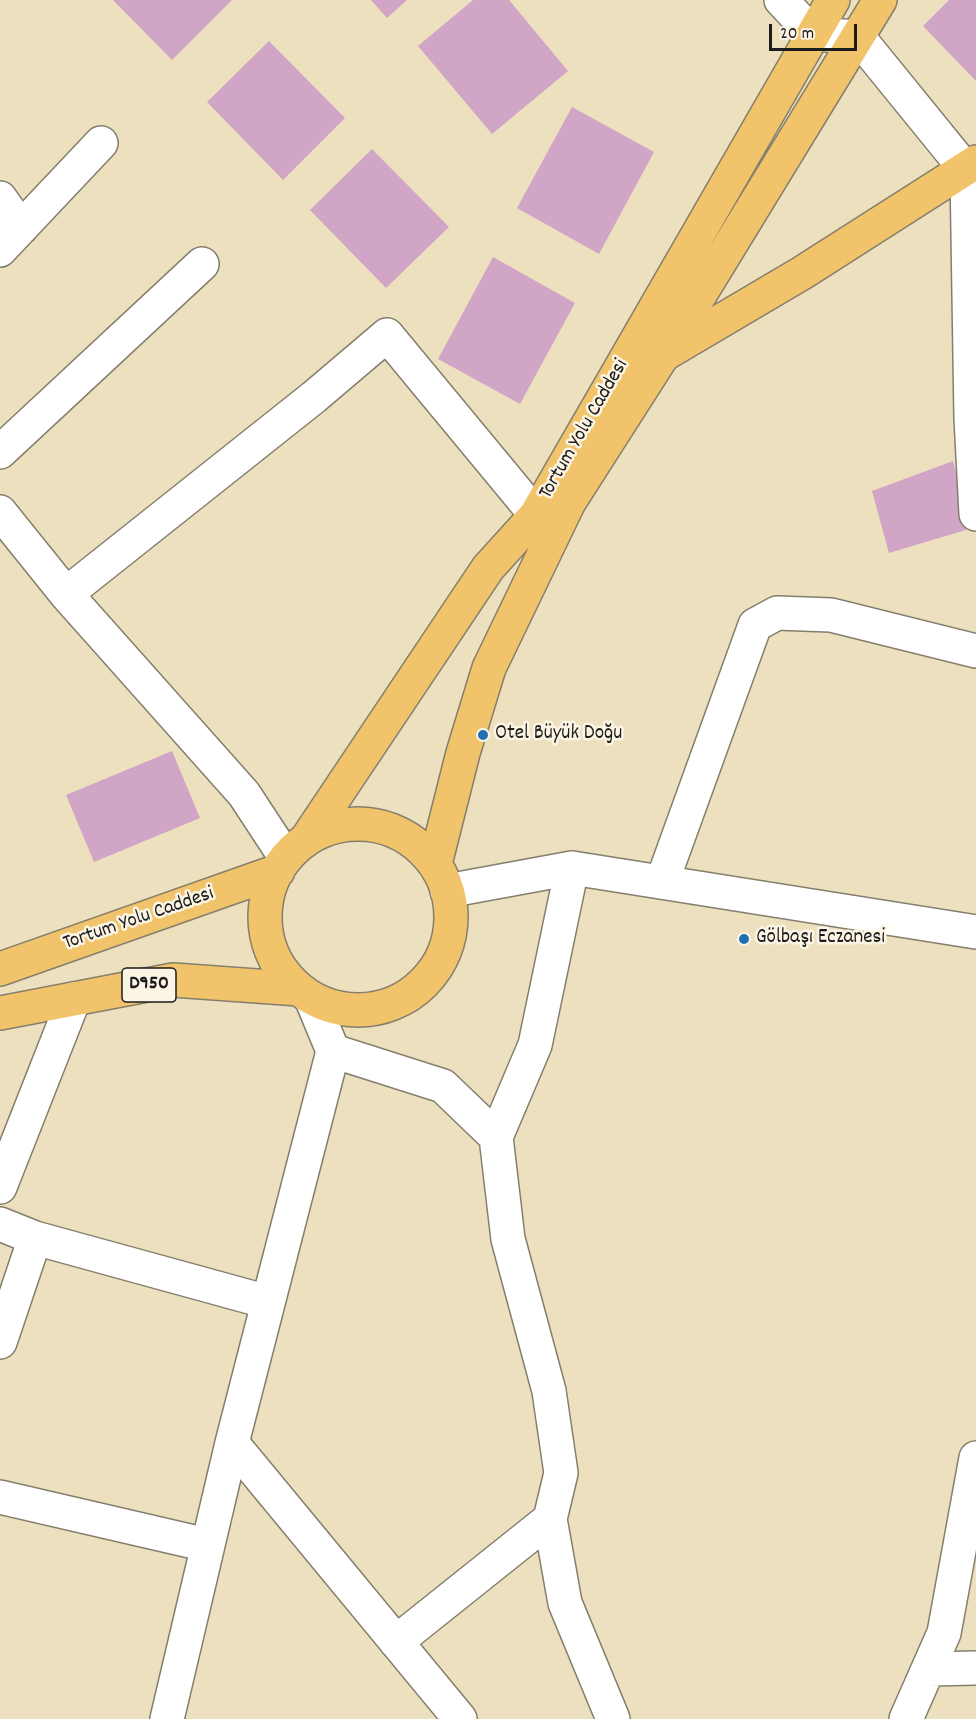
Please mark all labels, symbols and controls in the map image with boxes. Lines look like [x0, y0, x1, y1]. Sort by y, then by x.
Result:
scale bar [772, 12, 860, 50]
text: 20 m [780, 22, 814, 47]
street label: Tortum Yolu Caddesi [535, 356, 635, 504]
place label: Otel Büyük Doğu [495, 722, 622, 748]
marker: Otel Büyük Doğu [476, 728, 490, 742]
street label: Tortum Yolu Caddesi [60, 882, 218, 958]
place label: Gölbaşı Eczanesi [756, 926, 885, 952]
marker: Gölbaşı Eczanesi [737, 932, 751, 946]
road number: D950 [122, 968, 176, 1002]

